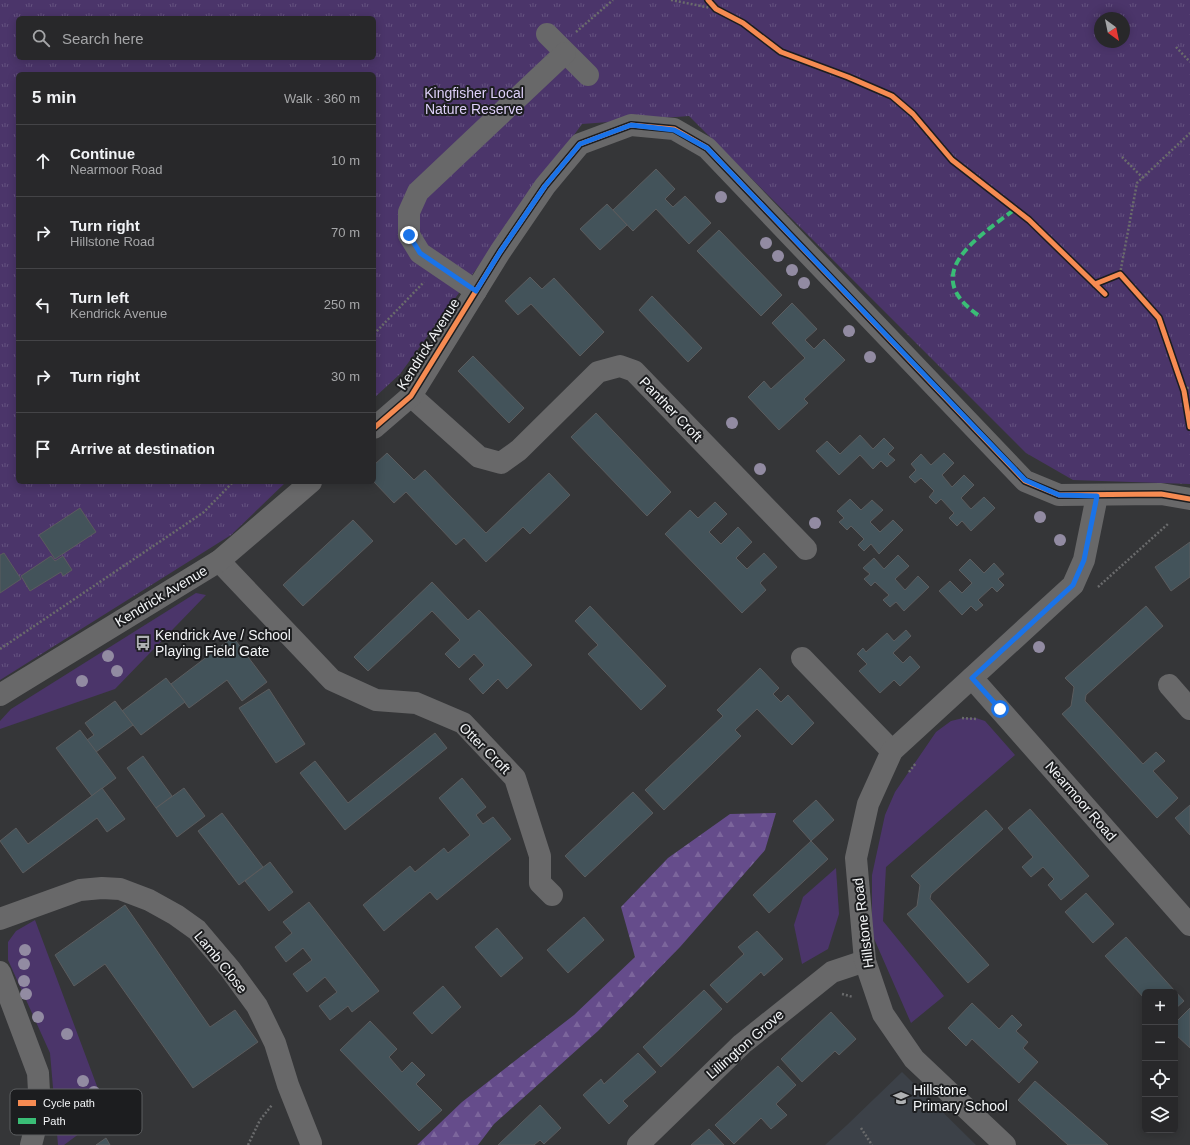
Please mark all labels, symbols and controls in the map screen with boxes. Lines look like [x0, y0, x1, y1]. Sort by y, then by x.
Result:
north arrow [1094, 12, 1130, 48]
search box [16, 16, 376, 60]
icon: search [30, 27, 52, 49]
text: Search here [62, 30, 144, 47]
park label: Kingfisher Local Nature Reserve [424, 85, 524, 117]
text: 5 min [32, 88, 76, 107]
text: Walk · 360 m [284, 91, 360, 106]
text: Continue [70, 145, 135, 162]
icon: ahead [32, 150, 54, 172]
text: 10 m [331, 153, 360, 168]
text: Nearmoor Road [70, 162, 163, 177]
text: Turn right [70, 217, 140, 234]
icon: right [32, 222, 54, 244]
text: 70 m [331, 225, 360, 240]
route end [400, 226, 418, 244]
text: Hillstone Road [70, 234, 155, 249]
text: Turn left [70, 289, 129, 306]
icon: left [32, 294, 54, 316]
street label: Kendrick Avenue [393, 295, 463, 393]
text: 250 m [324, 297, 360, 312]
text: Kendrick Avenue [70, 306, 167, 321]
icon: right [32, 366, 54, 388]
text: Turn right [70, 368, 140, 385]
text: 30 m [331, 369, 360, 384]
street label: Panther Croft [636, 373, 706, 445]
icon: arrive [32, 438, 54, 460]
text: Arrive at destination [70, 440, 215, 457]
street label: Kendrick Avenue [112, 562, 210, 630]
place label: Kendrick Ave / School Playing Field Gate [155, 627, 291, 659]
bus stop icon: Kendrick Ave / School Playing Field Gate [134, 634, 152, 652]
route start [991, 700, 1009, 718]
street label: Otter Croft [456, 719, 514, 777]
street label: Nearmoor Road [1042, 758, 1120, 844]
street label: Hillstone Road [850, 877, 876, 969]
street label: Lamb Close [191, 928, 251, 996]
map controls [1142, 989, 1178, 1133]
button: + [1142, 989, 1178, 1025]
street label: Lillington Grove [703, 1006, 787, 1082]
button: − [1142, 1025, 1178, 1061]
button: locate [1142, 1061, 1178, 1097]
place label: Hillstone Primary School [913, 1082, 1008, 1114]
legend [10, 1089, 142, 1135]
school or university icon: Hillstone Primary School [892, 1089, 910, 1107]
text: Cycle path [43, 1097, 95, 1109]
button: layers [1142, 1097, 1178, 1133]
text: Path [43, 1115, 66, 1127]

